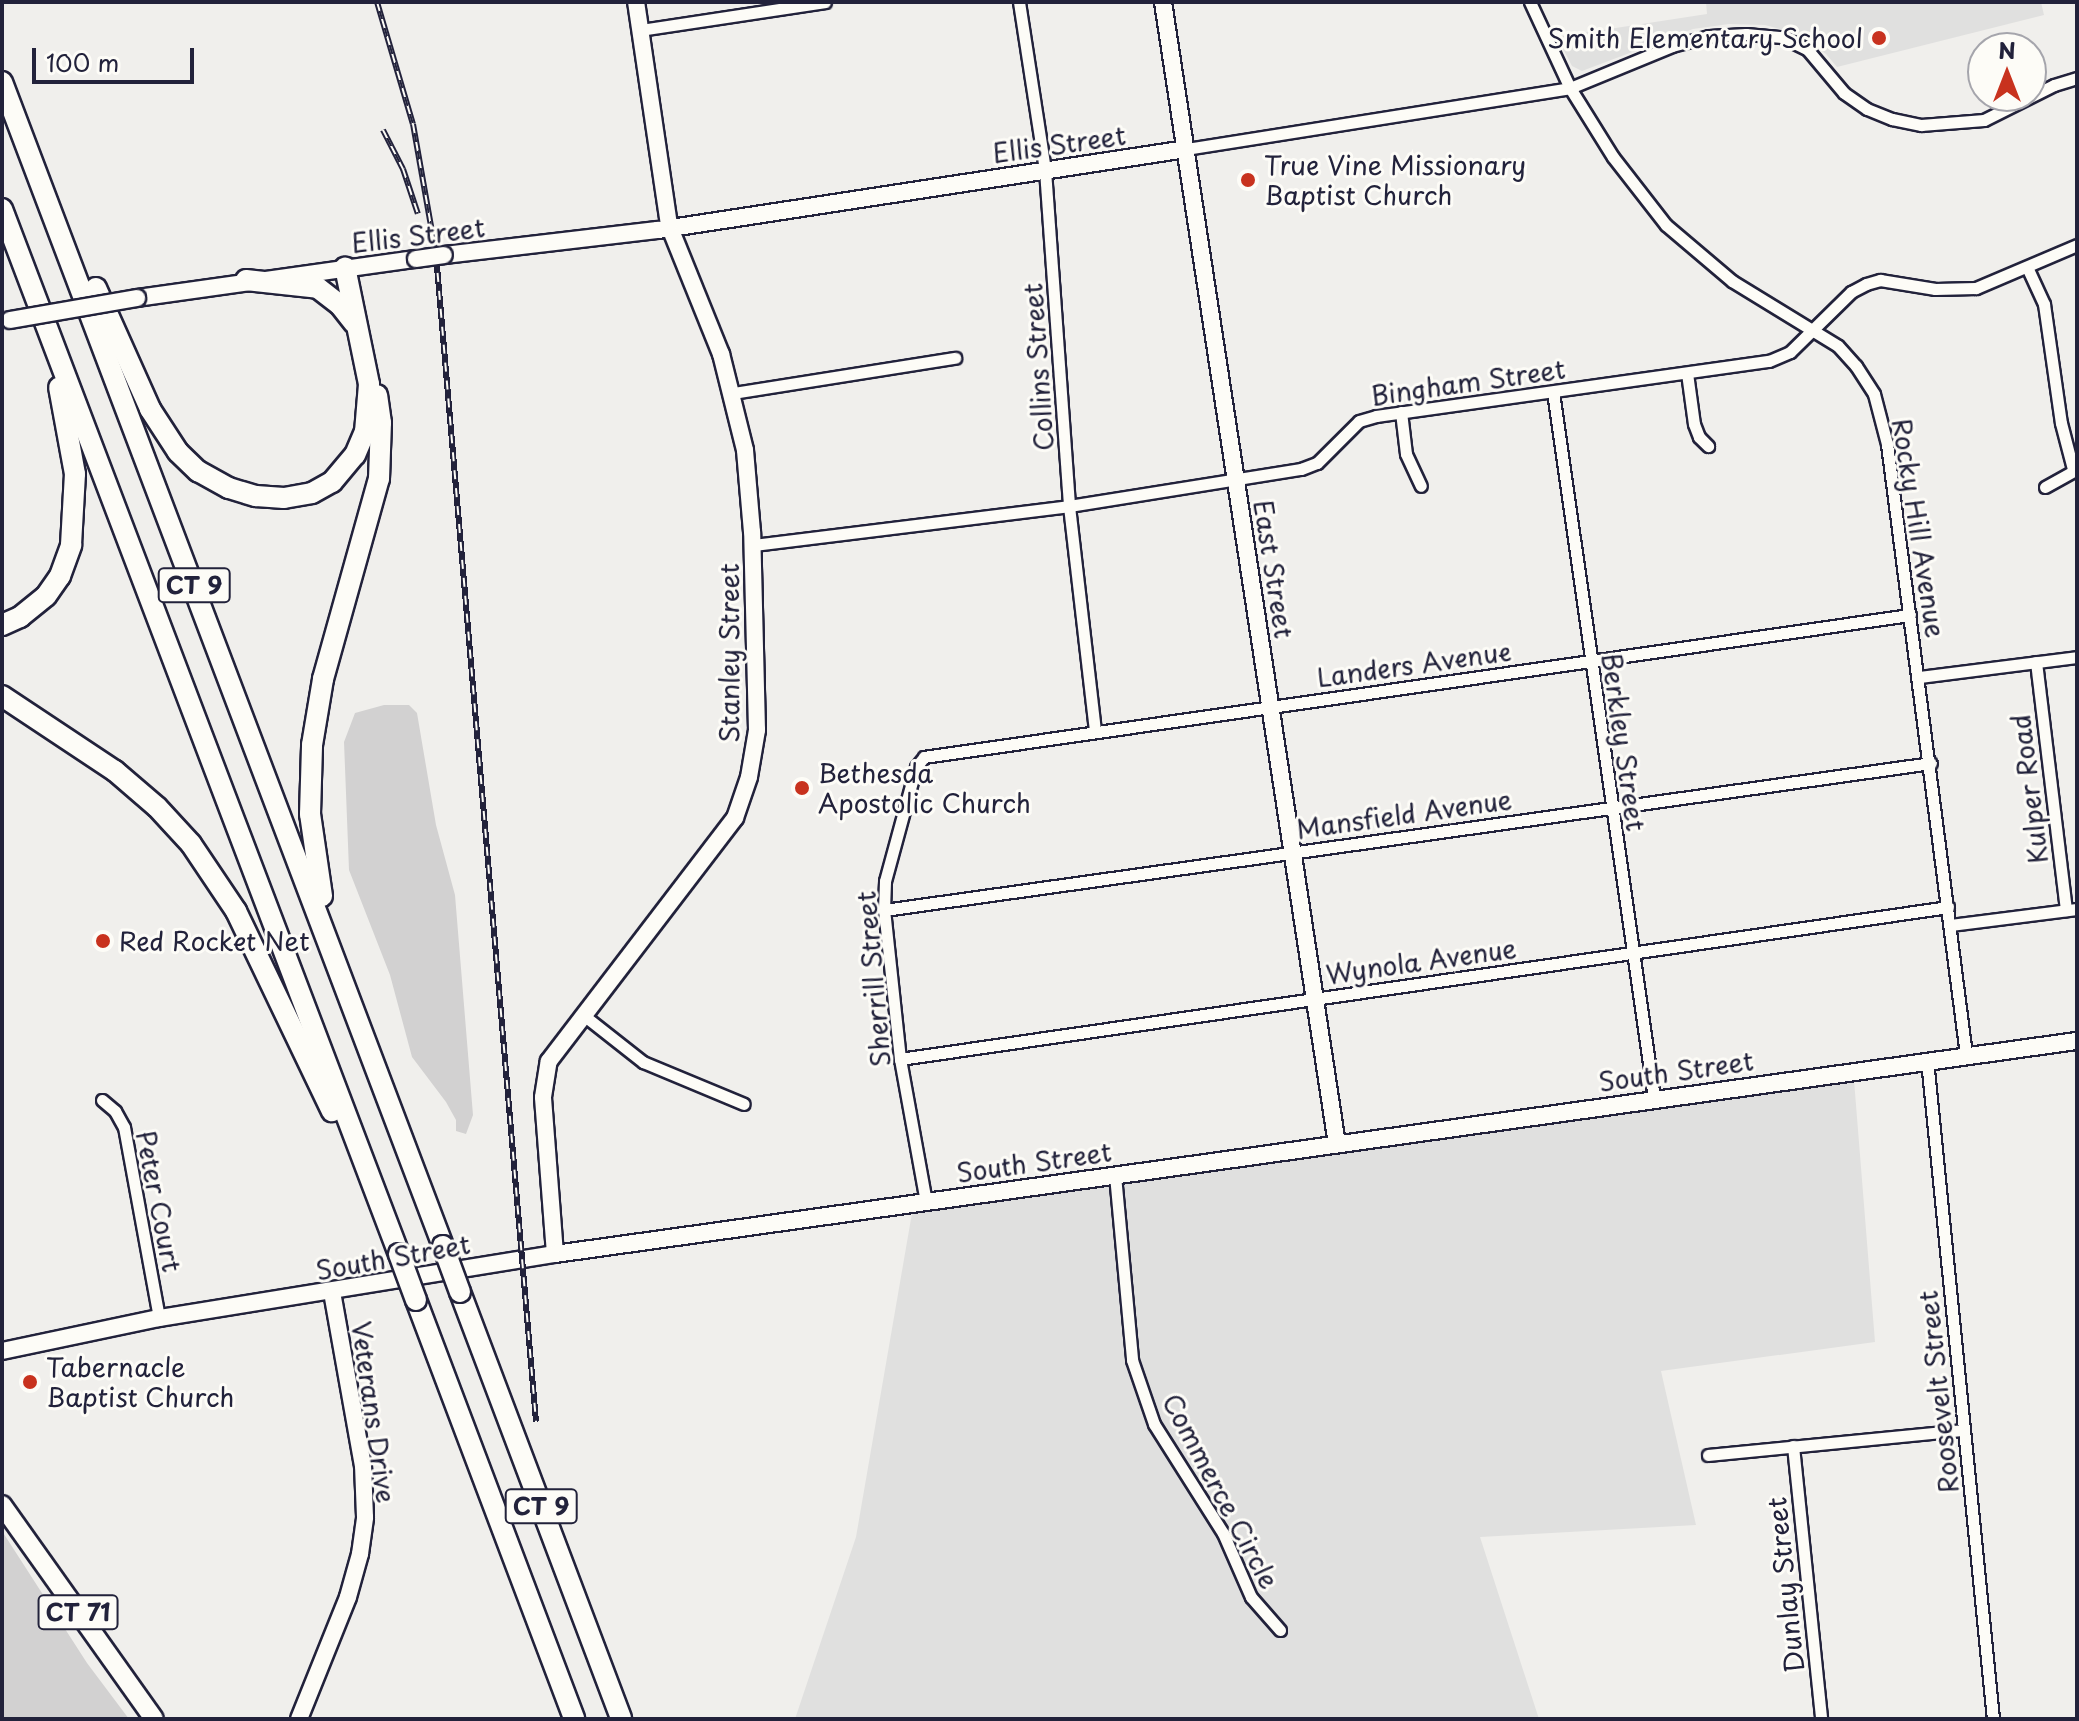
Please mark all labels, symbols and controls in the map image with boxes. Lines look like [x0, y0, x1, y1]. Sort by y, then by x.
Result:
place label: Smith Elementary School [1547, 22, 1863, 54]
marker: Smith Elementary School [1870, 29, 1888, 47]
scale bar [36, 32, 198, 82]
north arrow [1967, 32, 2047, 112]
text: N [1998, 33, 2016, 66]
text: 100 m [46, 44, 119, 80]
street label: Ellis Street [990, 119, 1128, 169]
place label: True Vine Missionary Baptist Church [1264, 149, 1529, 210]
marker: True Vine Missionary Baptist Church [1239, 171, 1257, 189]
street label: Ellis Street [349, 211, 487, 259]
street label: Collins Street [1017, 282, 1059, 452]
street label: Bingham Street [1369, 353, 1567, 411]
street label: Rocky Hill Avenue [1886, 415, 1952, 641]
street label: East Street [1248, 497, 1300, 641]
street label: Stanley Street [713, 562, 745, 744]
road number: CT 9 [156, 565, 232, 605]
street label: Landers Avenue [1315, 635, 1513, 693]
street label: Berkley Street [1596, 650, 1652, 834]
street label: Kulper Road [2004, 712, 2054, 866]
place label: Bethesda Apostolic Church [818, 757, 1031, 818]
marker: Bethesda Apostolic Church [793, 779, 811, 797]
street label: Mansfield Avenue [1294, 783, 1514, 845]
street label: Sherrill Street [850, 890, 896, 1068]
place label: Red Rocket Net [119, 925, 314, 957]
marker: Red Rocket Net [94, 932, 112, 950]
street label: Wynola Avenue [1324, 932, 1518, 990]
street label: South Street [1596, 1045, 1756, 1097]
street label: Peter Court [130, 1127, 188, 1275]
street label: South Street [954, 1136, 1114, 1188]
street label: South Street [313, 1228, 473, 1286]
street label: Roosevelt Street [1912, 1289, 1964, 1495]
street label: Veterans Drive [346, 1320, 402, 1504]
place label: Tabernacle Baptist Church [46, 1351, 235, 1412]
marker: Tabernacle Baptist Church [21, 1373, 39, 1391]
street label: Commerce Circle [1156, 1388, 1286, 1594]
road number: CT 9 [503, 1486, 579, 1526]
street label: Dunlay Street [1760, 1495, 1810, 1675]
road number: CT 71 [36, 1592, 120, 1632]

